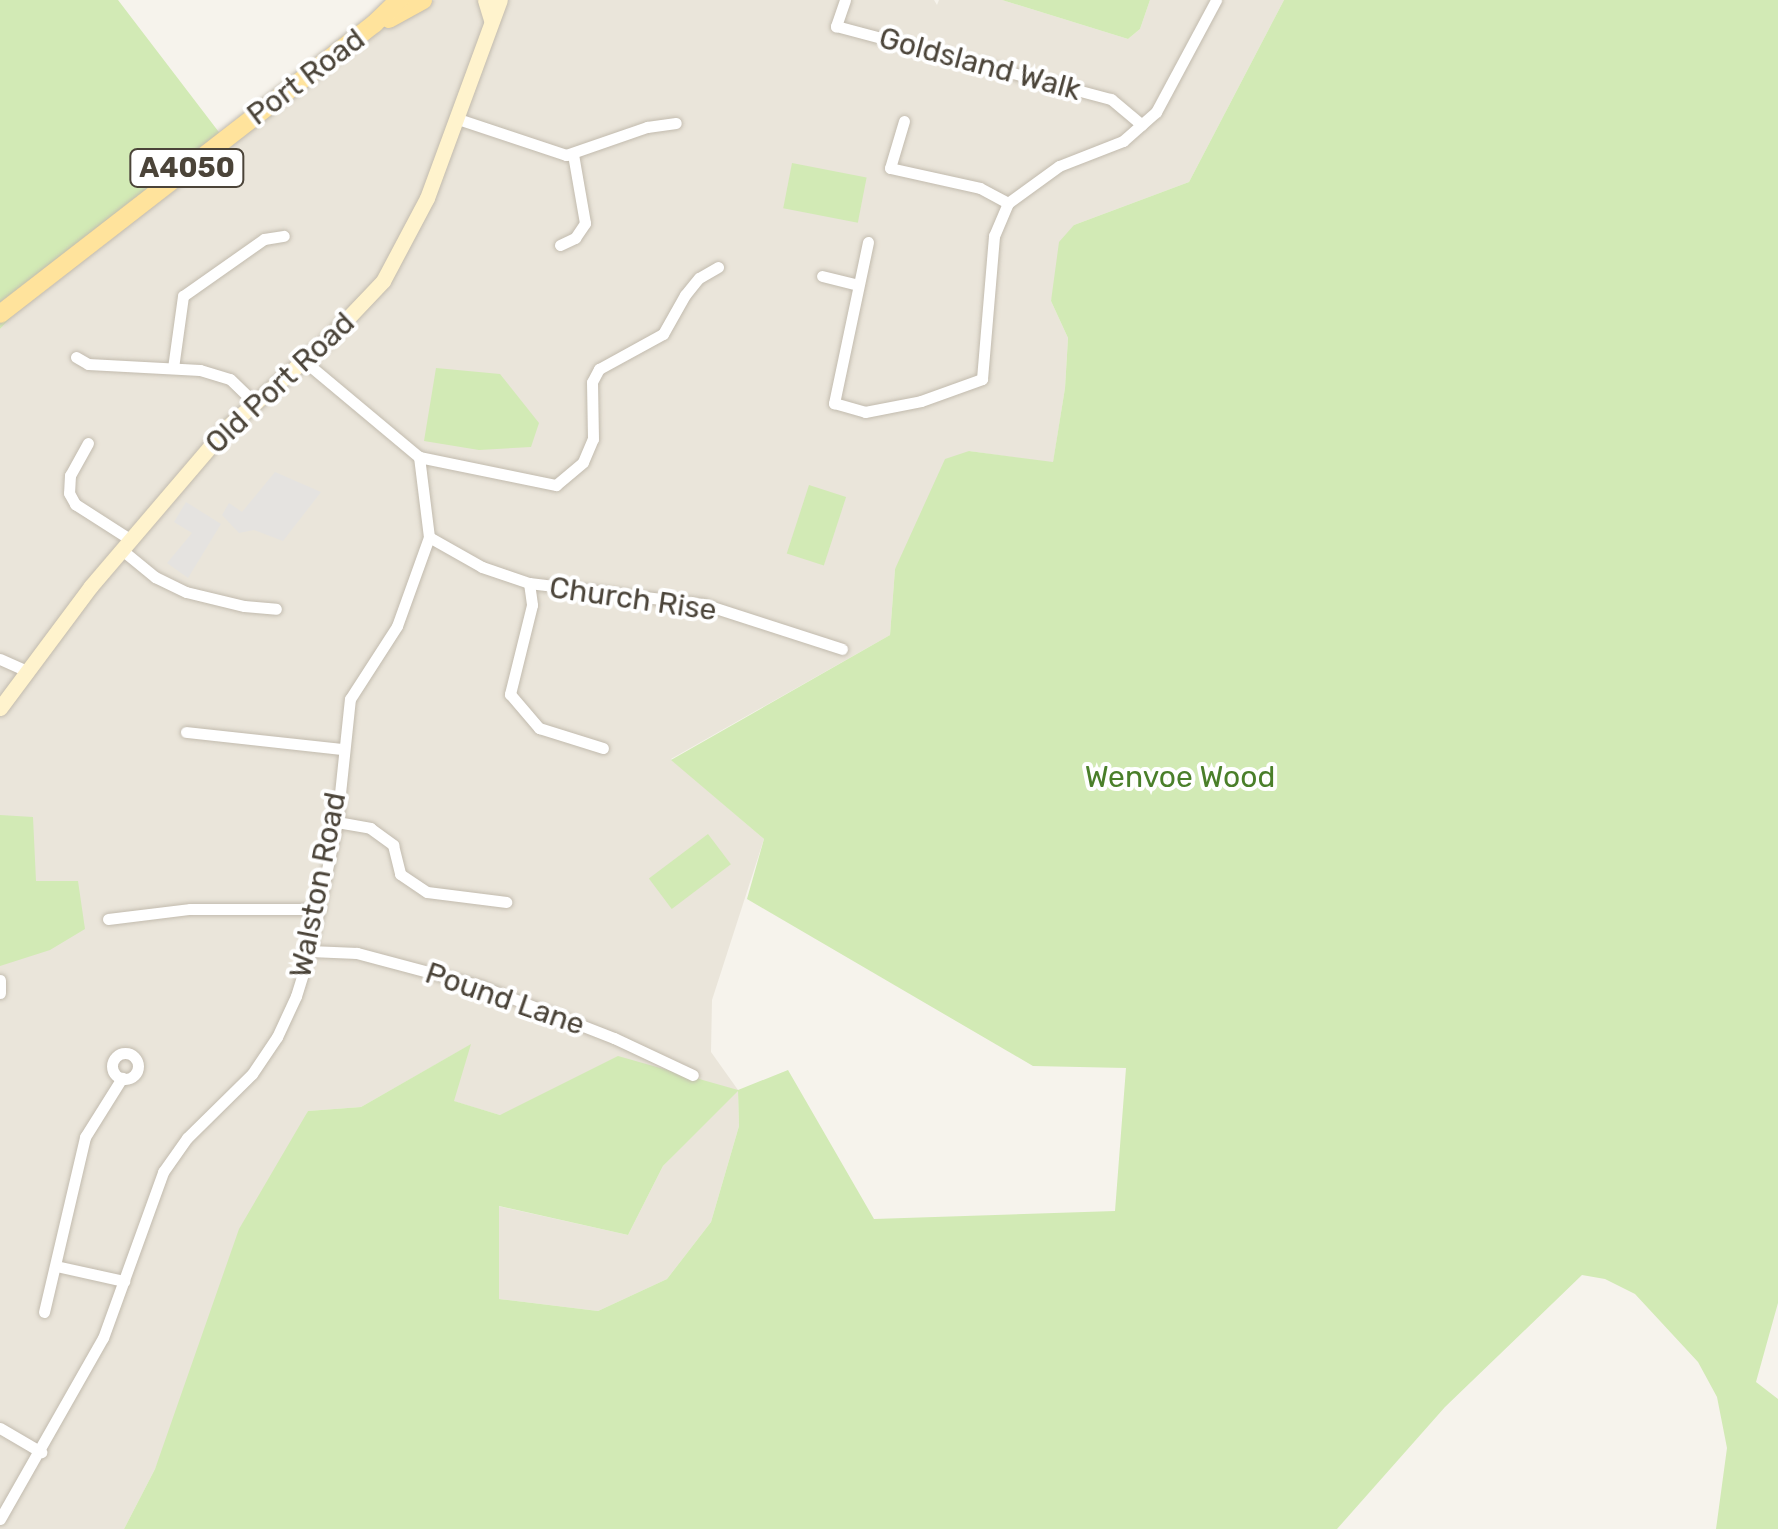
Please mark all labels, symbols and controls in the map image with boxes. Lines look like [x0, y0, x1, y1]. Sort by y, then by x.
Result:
street label: Goldsland Walk [875, 20, 1085, 108]
street label: Port Road [240, 21, 372, 133]
road number: A4050 [127, 145, 247, 191]
street label: Old Port Road [198, 305, 362, 461]
street label: Church Rise [547, 569, 719, 629]
park label: Wenvoe Wood [1084, 759, 1276, 795]
street label: Walston Road [282, 789, 354, 981]
street label: Pound Lane [421, 955, 589, 1043]

